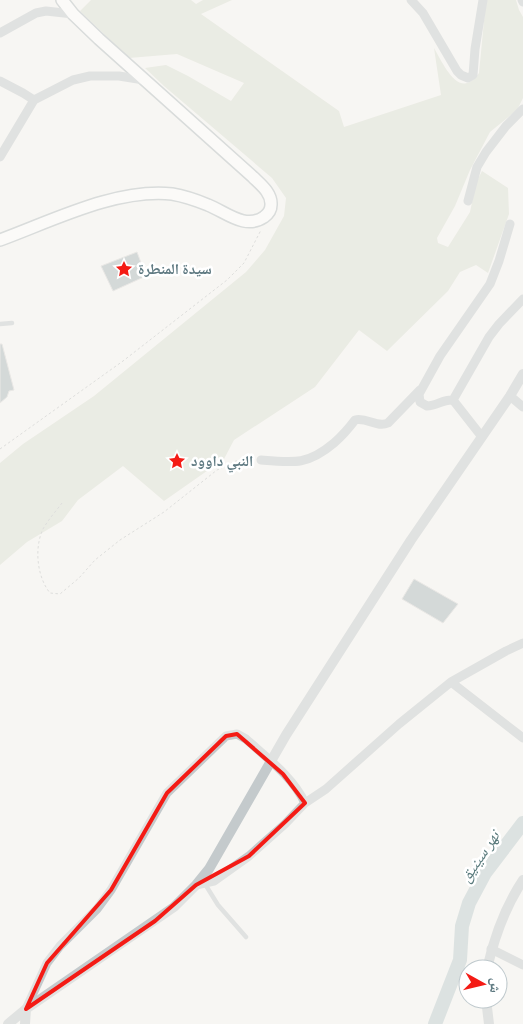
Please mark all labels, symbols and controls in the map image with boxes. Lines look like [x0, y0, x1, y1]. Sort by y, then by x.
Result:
place icon: سيدة المنطرة [114, 259, 134, 279]
place label: سيدة المنطرة [138, 260, 212, 278]
place icon: النبي داوود [167, 451, 187, 471]
place label: النبي داوود [191, 452, 253, 473]
water label: نهر سينيق [455, 825, 506, 886]
north arrow [458, 959, 508, 1009]
text: ش [486, 977, 505, 994]

